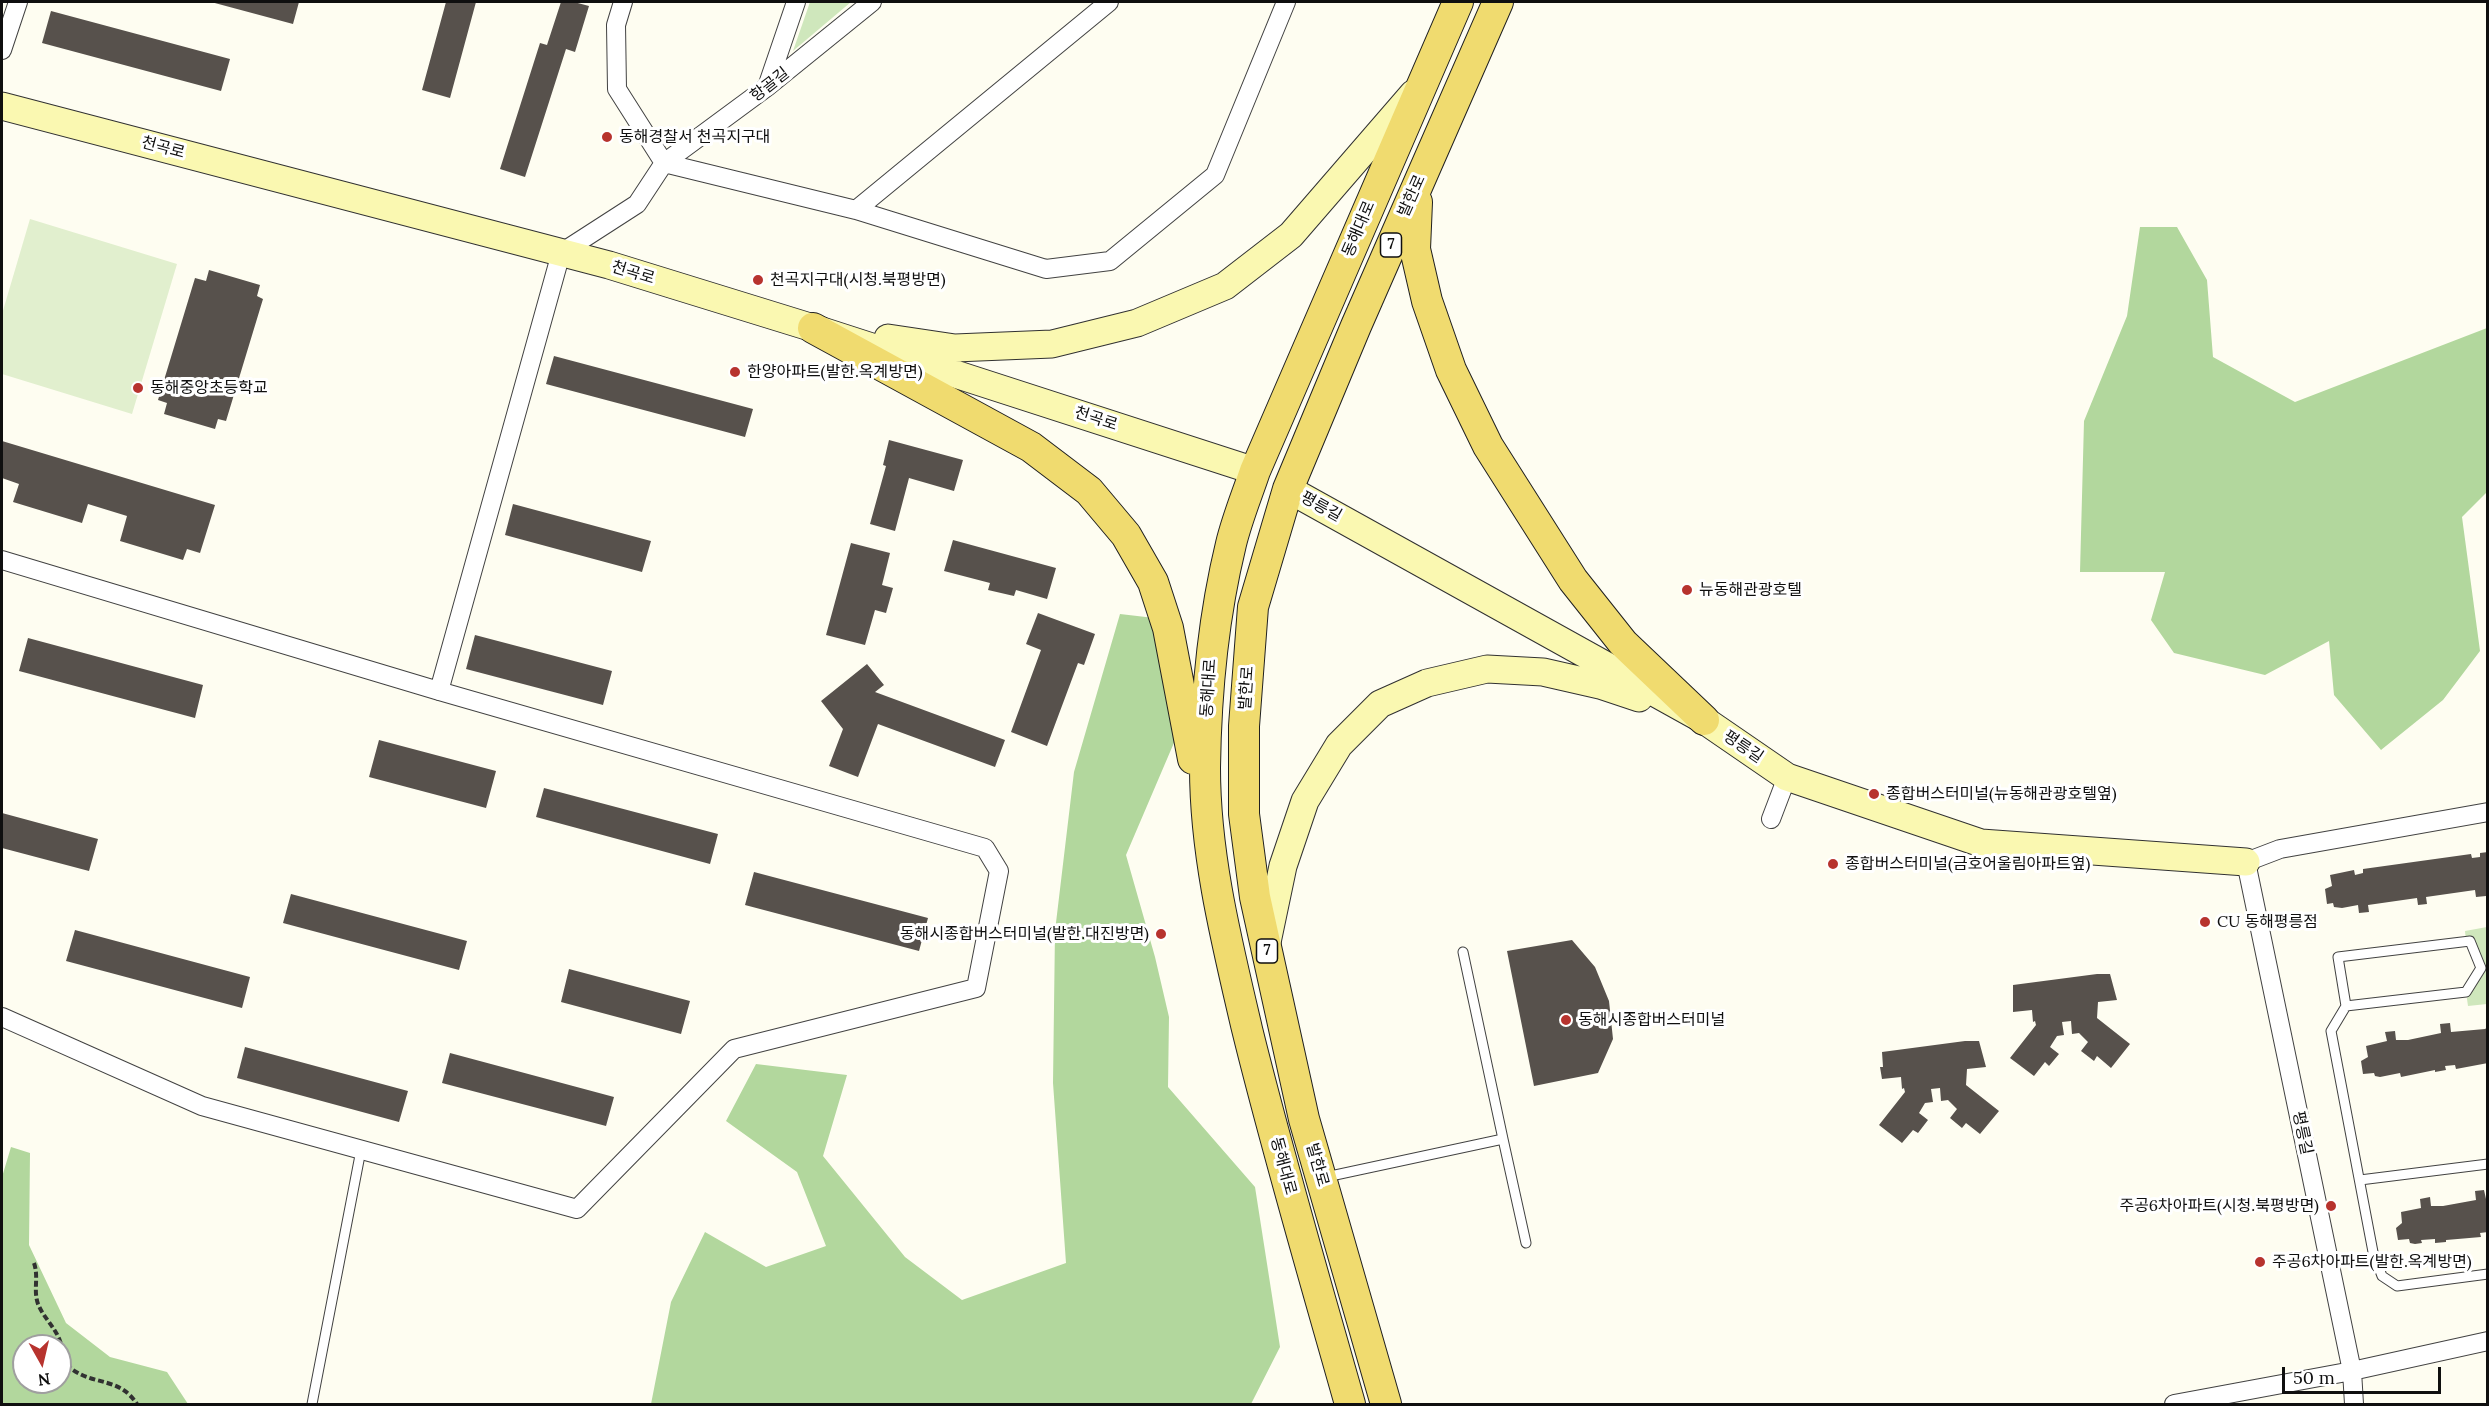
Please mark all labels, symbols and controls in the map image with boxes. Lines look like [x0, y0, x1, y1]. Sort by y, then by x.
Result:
street label: 항골길 [747, 64, 793, 106]
place label: 동해경찰서 천곡지구대 [619, 127, 770, 147]
marker: 동해경찰서 천곡지구대 [600, 130, 614, 144]
street label: 천곡로 [139, 133, 187, 163]
street label: 발한로 [1394, 172, 1430, 220]
street label: 동해대로 [1339, 198, 1379, 260]
road number: 7 [1380, 233, 1402, 257]
street label: 천곡로 [609, 257, 657, 289]
place label: 천곡지구대(시청.북평방면) [770, 270, 946, 290]
marker: 천곡지구대(시청.북평방면) [751, 273, 765, 287]
place label: 한양아파트(발한.옥계방면) [747, 362, 923, 382]
marker: 한양아파트(발한.옥계방면) [728, 365, 742, 379]
place label: 동해중앙초등학교 [150, 378, 268, 398]
marker: 동해중앙초등학교 [131, 381, 145, 395]
street label: 천곡로 [1072, 403, 1120, 435]
street label: 평릉길 [1297, 488, 1345, 526]
place label: 뉴동해관광호텔 [1699, 580, 1802, 600]
marker: 뉴동해관광호텔 [1680, 583, 1694, 597]
street label: 동해대로 [1197, 658, 1221, 718]
street label: 발한로 [1236, 665, 1258, 711]
street label: 평릉길 [1719, 727, 1767, 767]
place label: 종합버스터미널(뉴동해관광호텔옆) [1886, 784, 2117, 804]
marker: 종합버스터미널(뉴동해관광호텔옆) [1867, 787, 1881, 801]
place label: 종합버스터미널(금호어울림아파트옆) [1845, 854, 2090, 874]
marker: 종합버스터미널(금호어울림아파트옆) [1826, 857, 1840, 871]
place label: CU 동해평릉점 [2217, 912, 2318, 932]
marker: CU 동해평릉점 [2198, 915, 2212, 929]
place label: 동해시종합버스터미널(발한.대진방면) [900, 924, 1149, 944]
marker: 동해시종합버스터미널(발한.대진방면) [1154, 927, 1168, 941]
road number: 7 [1256, 939, 1278, 963]
place label: 동해시종합버스터미널 [1578, 1010, 1725, 1030]
marker: 동해시종합버스터미널 [1559, 1013, 1573, 1027]
street label: 평릉길 [2288, 1109, 2316, 1157]
street label: 동해대로 [1266, 1135, 1300, 1197]
street label: 발한로 [1302, 1141, 1332, 1189]
place label: 주공6차아파트(시청.북평방면) [2119, 1196, 2319, 1216]
marker: 주공6차아파트(시청.북평방면) [2324, 1199, 2338, 1213]
place label: 주공6차아파트(발한.옥계방면) [2272, 1252, 2472, 1272]
marker: 주공6차아파트(발한.옥계방면) [2253, 1255, 2267, 1269]
north arrow [12, 1334, 72, 1394]
scale bar [2285, 1355, 2444, 1393]
text: 50 m [2293, 1366, 2335, 1389]
text: N [37, 1369, 52, 1391]

